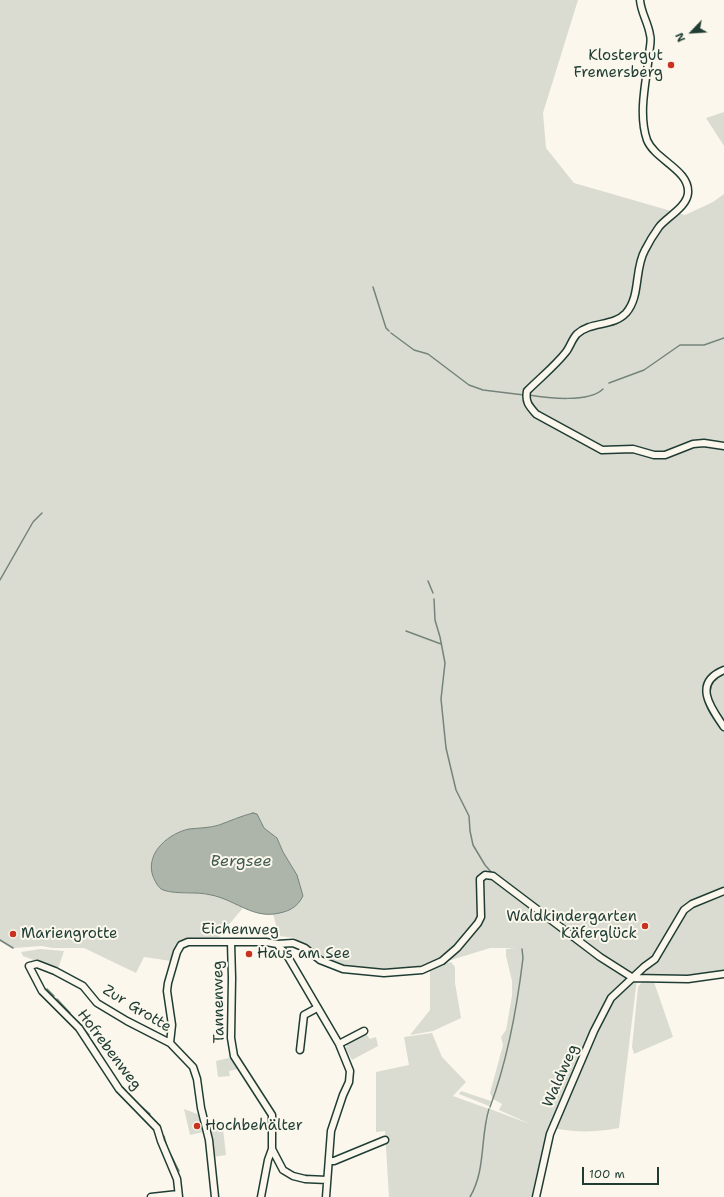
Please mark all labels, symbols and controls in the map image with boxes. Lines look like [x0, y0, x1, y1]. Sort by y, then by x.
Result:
north arrow [672, 12, 712, 52]
text: N [672, 30, 689, 44]
place label: Klostergut Fremersberg [573, 47, 663, 82]
marker: Klostergut Fremersberg [666, 60, 676, 70]
water label: Bergsee [211, 852, 271, 872]
place label: Waldkindergarten Käferglück [506, 908, 637, 943]
street label: Eichenweg [201, 920, 279, 940]
marker: Waldkindergarten Käferglück [640, 921, 650, 931]
place label: Mariengrotte [21, 925, 118, 943]
marker: Mariengrotte [8, 929, 18, 939]
place label: Haus am See [257, 945, 350, 963]
marker: Haus am See [244, 949, 254, 959]
street label: Tannenweg [209, 960, 229, 1044]
street label: Zur Grotte [99, 982, 175, 1036]
street label: Hofrebenweg [73, 1006, 145, 1094]
street label: Waldweg [539, 1042, 583, 1110]
place label: Hochbehälter [205, 1117, 303, 1135]
marker: Hochbehälter [192, 1121, 202, 1131]
scale bar [584, 1159, 661, 1185]
text: 100 m [589, 1166, 625, 1182]

